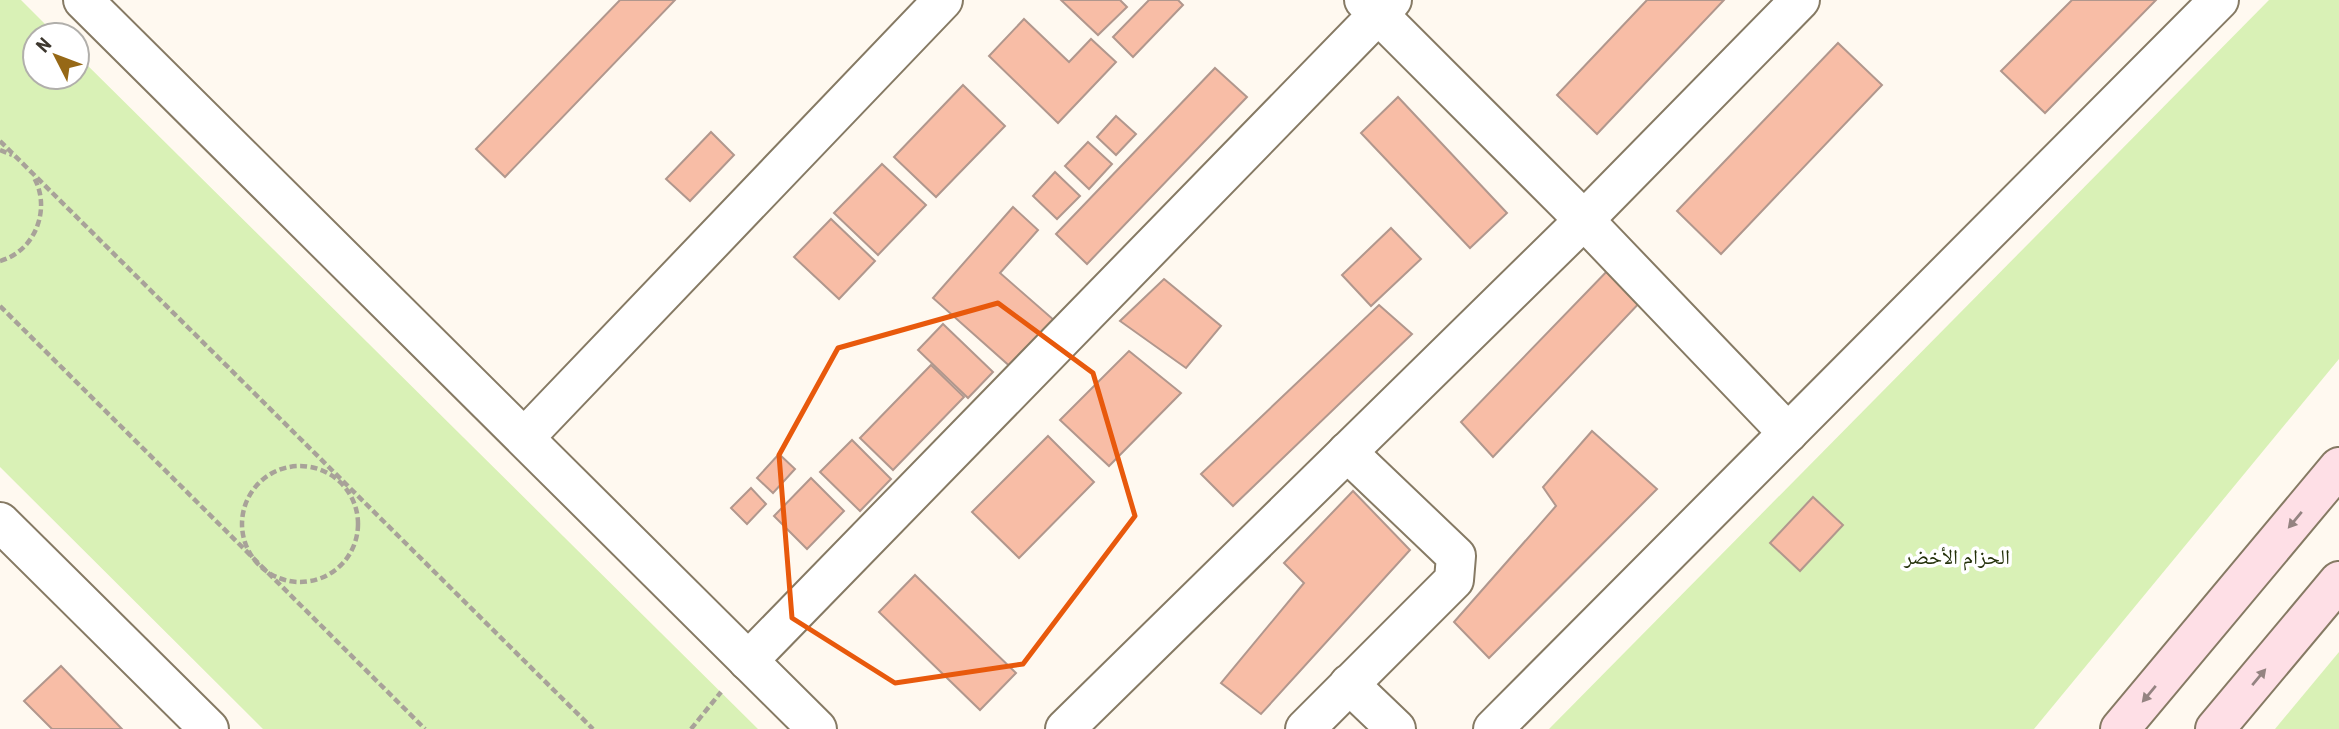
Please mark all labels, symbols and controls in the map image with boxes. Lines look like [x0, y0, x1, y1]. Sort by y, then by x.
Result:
north arrow [21, 21, 91, 91]
text: N [31, 33, 56, 57]
one-way arrow [2288, 511, 2303, 528]
park label: الحزام الأخضر [1903, 545, 2010, 571]
one-way arrow [2251, 668, 2266, 685]
one-way arrow [2141, 685, 2157, 703]

